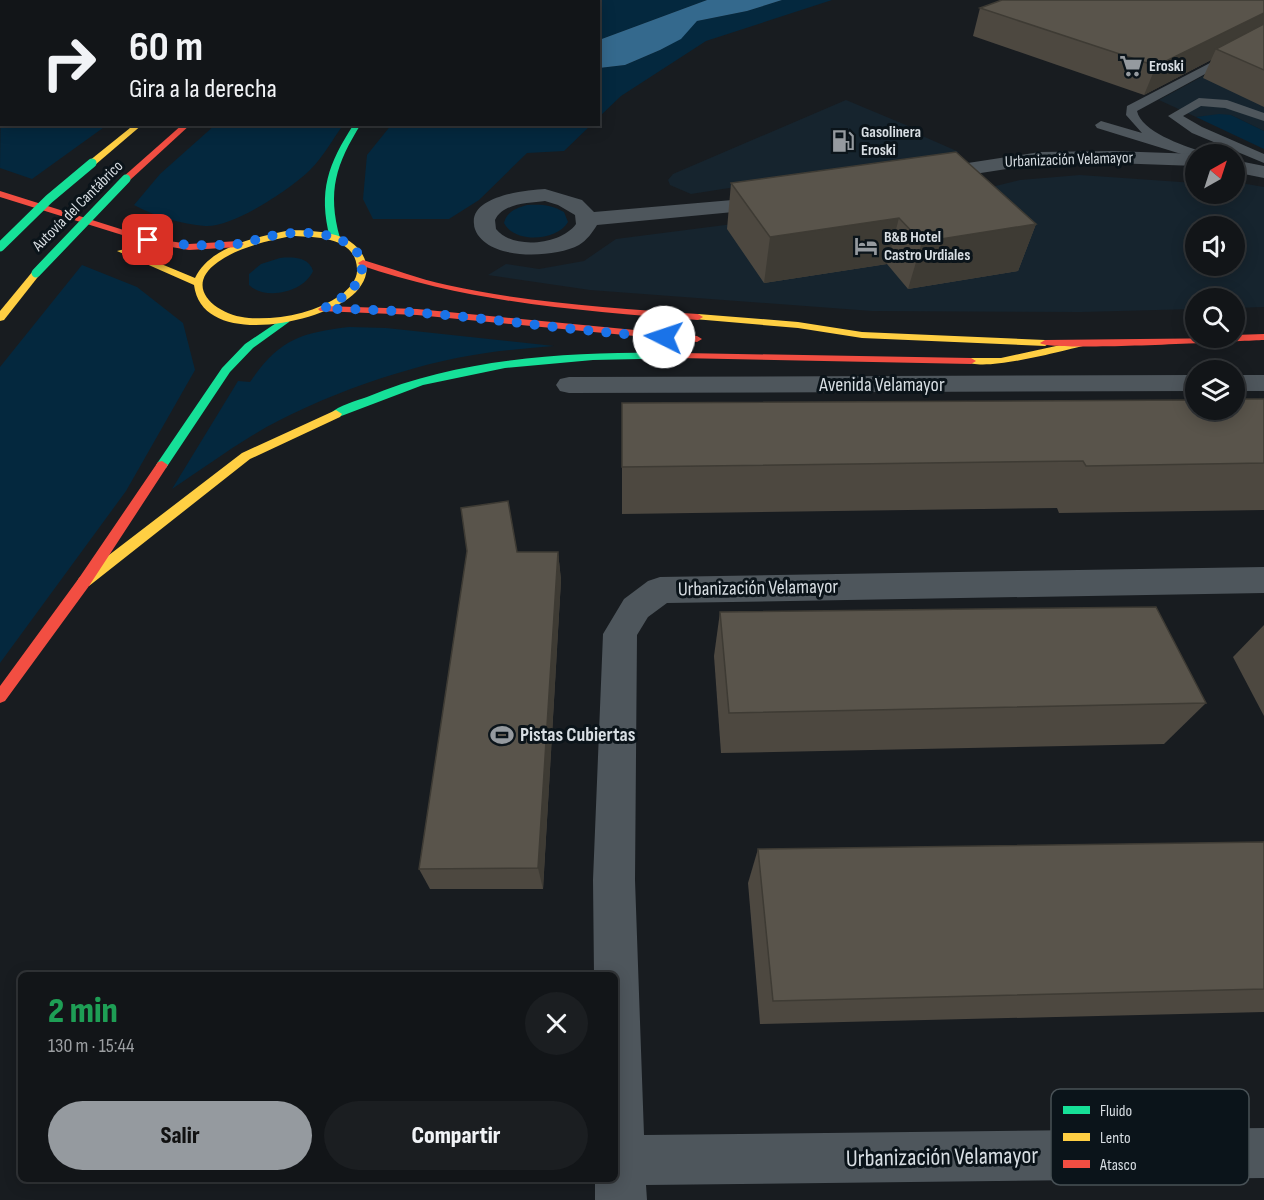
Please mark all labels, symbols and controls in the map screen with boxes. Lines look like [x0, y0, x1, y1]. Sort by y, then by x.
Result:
text: 60 m [129, 22, 203, 73]
icon: right [30, 24, 108, 102]
supermarket icon: Eroski [1118, 53, 1144, 79]
place label: Eroski [1149, 57, 1184, 76]
text: Gira a la derecha [129, 73, 277, 105]
place label: Gasolinera Eroski [861, 123, 921, 160]
fuel station icon: Gasolinera Eroski [830, 128, 856, 154]
north arrow [1185, 144, 1245, 204]
map controls [1185, 144, 1245, 420]
street label: Urbanización Velamayor [1005, 148, 1134, 172]
street label: Autovía del Cantábrico [28, 157, 127, 256]
pin [122, 214, 173, 265]
button: sound [1185, 216, 1245, 276]
icon: arrive [131, 223, 164, 256]
place label: B&B Hotel Castro Urdiales [884, 228, 970, 265]
hotel icon: B&B Hotel Castro Urdiales [853, 233, 879, 259]
button: search [1185, 288, 1245, 348]
position arrow [632, 305, 696, 369]
button: layers [1185, 360, 1245, 420]
street label: Avenida Velamayor [818, 373, 945, 397]
street label: Urbanización Velamayor [678, 575, 839, 601]
sports icon: Pistas Cubiertas [489, 722, 515, 748]
place label: Pistas Cubiertas [520, 723, 636, 747]
text: 2 min [48, 990, 118, 1033]
button: close [525, 992, 588, 1055]
text: 130 m · 15:44 [48, 1034, 134, 1058]
legend [1051, 1089, 1249, 1185]
button: Salir [48, 1101, 312, 1170]
button: Compartir [324, 1101, 588, 1170]
text: Fluido [1100, 1102, 1132, 1121]
text: Lento [1100, 1129, 1131, 1148]
street label: Urbanización Velamayor [846, 1141, 1039, 1173]
text: Atasco [1099, 1156, 1137, 1175]

